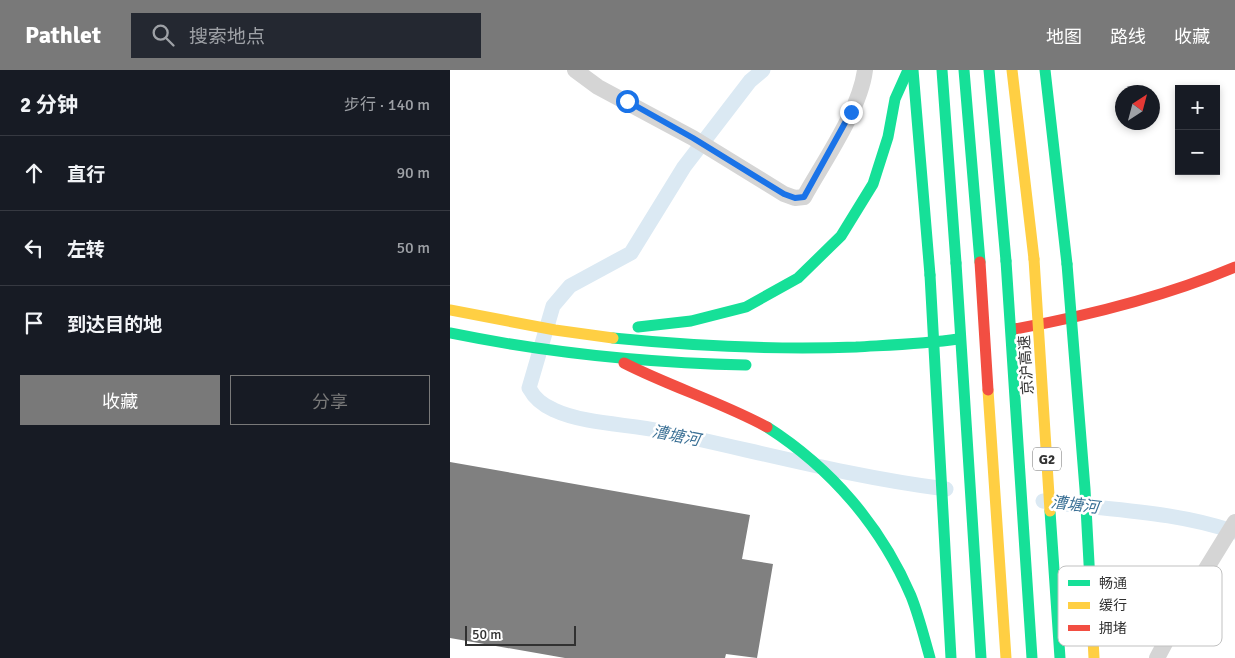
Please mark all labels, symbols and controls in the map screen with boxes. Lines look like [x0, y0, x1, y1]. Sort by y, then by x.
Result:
search box [131, 13, 481, 58]
text: Pathlet [25, 20, 101, 50]
icon: search [149, 21, 177, 49]
text: 搜索地点 [189, 25, 265, 49]
text: 地图 [1046, 26, 1082, 48]
text: 路线 [1110, 26, 1146, 48]
text: 收藏 [1174, 26, 1210, 48]
north arrow [1115, 85, 1160, 130]
map controls [1175, 85, 1220, 175]
button: + [1175, 85, 1220, 130]
route start [616, 90, 639, 113]
text: 2 分钟 [20, 92, 78, 118]
text: 步行 · 140 m [344, 95, 430, 115]
route end [840, 101, 863, 124]
button: − [1175, 130, 1220, 175]
icon: ahead [20, 159, 48, 187]
text: 直行 [67, 163, 105, 187]
text: 90 m [396, 163, 430, 183]
icon: left [20, 234, 48, 262]
text: 左转 [67, 238, 105, 262]
text: 50 m [396, 238, 430, 258]
icon: arrive [20, 309, 48, 337]
text: 到达目的地 [67, 313, 162, 337]
street label: 京沪高速 [1015, 334, 1037, 396]
button: 收藏 [20, 375, 220, 425]
button: 分享 [230, 375, 430, 425]
water label: 漕塘河 [651, 422, 704, 451]
road number: G2 [1033, 448, 1061, 470]
water label: 漕塘河 [1050, 492, 1103, 518]
legend [1058, 566, 1222, 646]
text: 畅通 [1099, 575, 1127, 592]
text: 缓行 [1099, 597, 1127, 614]
text: 拥堵 [1099, 620, 1127, 637]
scale bar [465, 623, 576, 646]
text: 50 m [472, 626, 501, 643]

